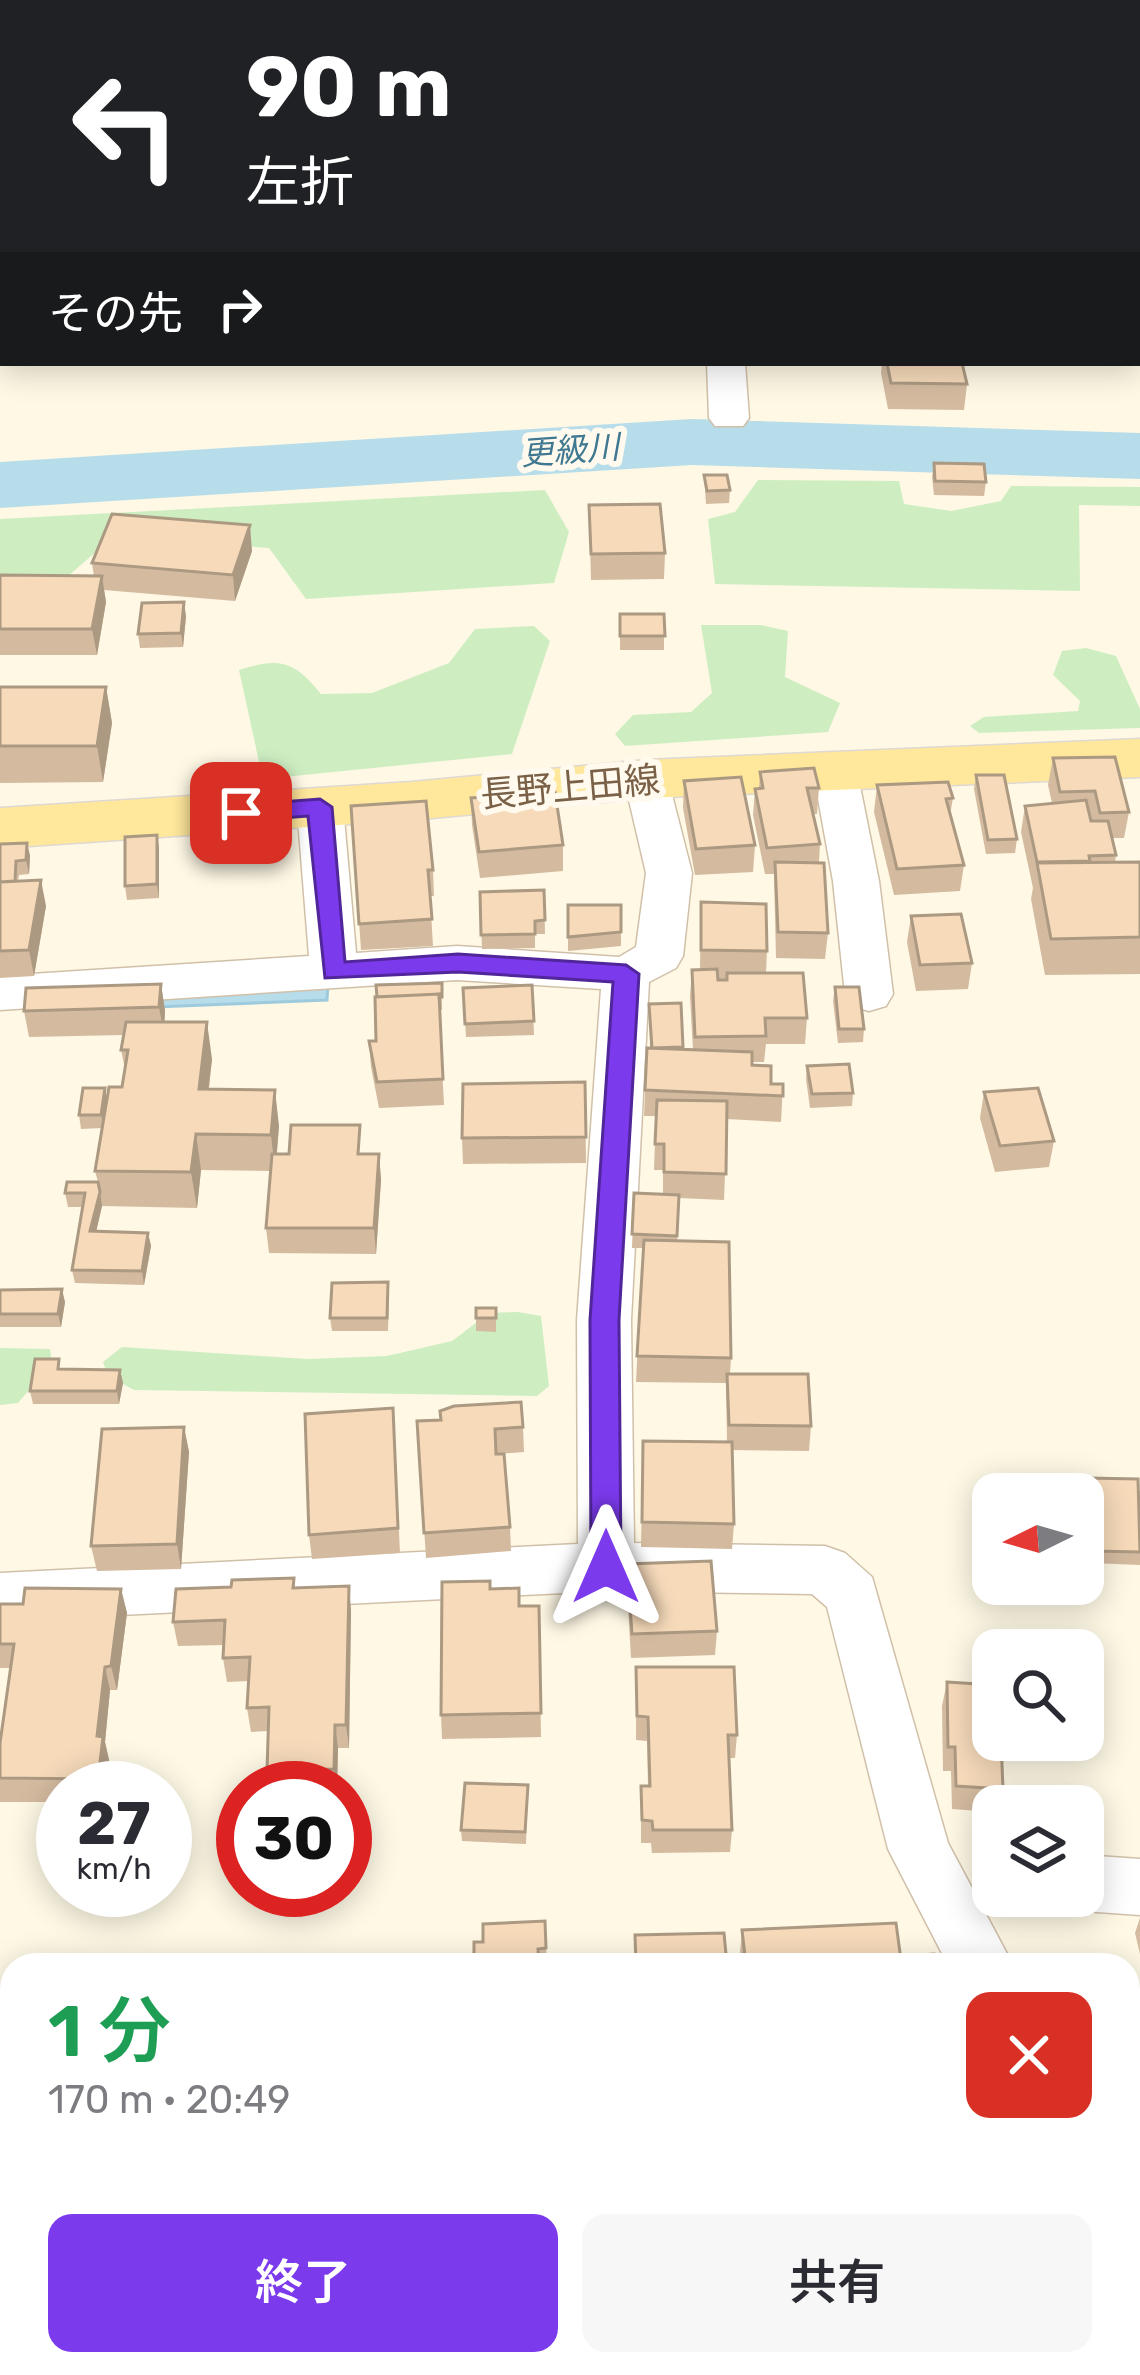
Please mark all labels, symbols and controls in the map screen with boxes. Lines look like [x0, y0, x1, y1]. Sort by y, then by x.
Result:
text: 90 m [246, 37, 452, 137]
icon: left [48, 48, 204, 204]
text: 左折 [246, 151, 354, 215]
icon: right [207, 276, 273, 342]
text: その先 [48, 287, 183, 340]
water label: 更級川 [519, 427, 624, 473]
street label: 長野上田線 [478, 758, 662, 816]
pin [190, 762, 292, 864]
icon: arrive [208, 780, 274, 846]
north arrow [972, 1473, 1104, 1605]
map controls [972, 1473, 1104, 1917]
position arrow [543, 1504, 669, 1630]
button: search [972, 1629, 1104, 1761]
speed limit sign: 30 [216, 1761, 372, 1917]
button: layers [972, 1785, 1104, 1917]
text: 27 [77, 1788, 151, 1859]
text: km/h [77, 1851, 151, 1887]
text: 1 分 [48, 1989, 170, 2074]
button: close [966, 1992, 1092, 2118]
text: 170 m · 20:49 [48, 2077, 290, 2123]
button: 終了 [48, 2214, 558, 2352]
button: 共有 [582, 2214, 1092, 2352]

